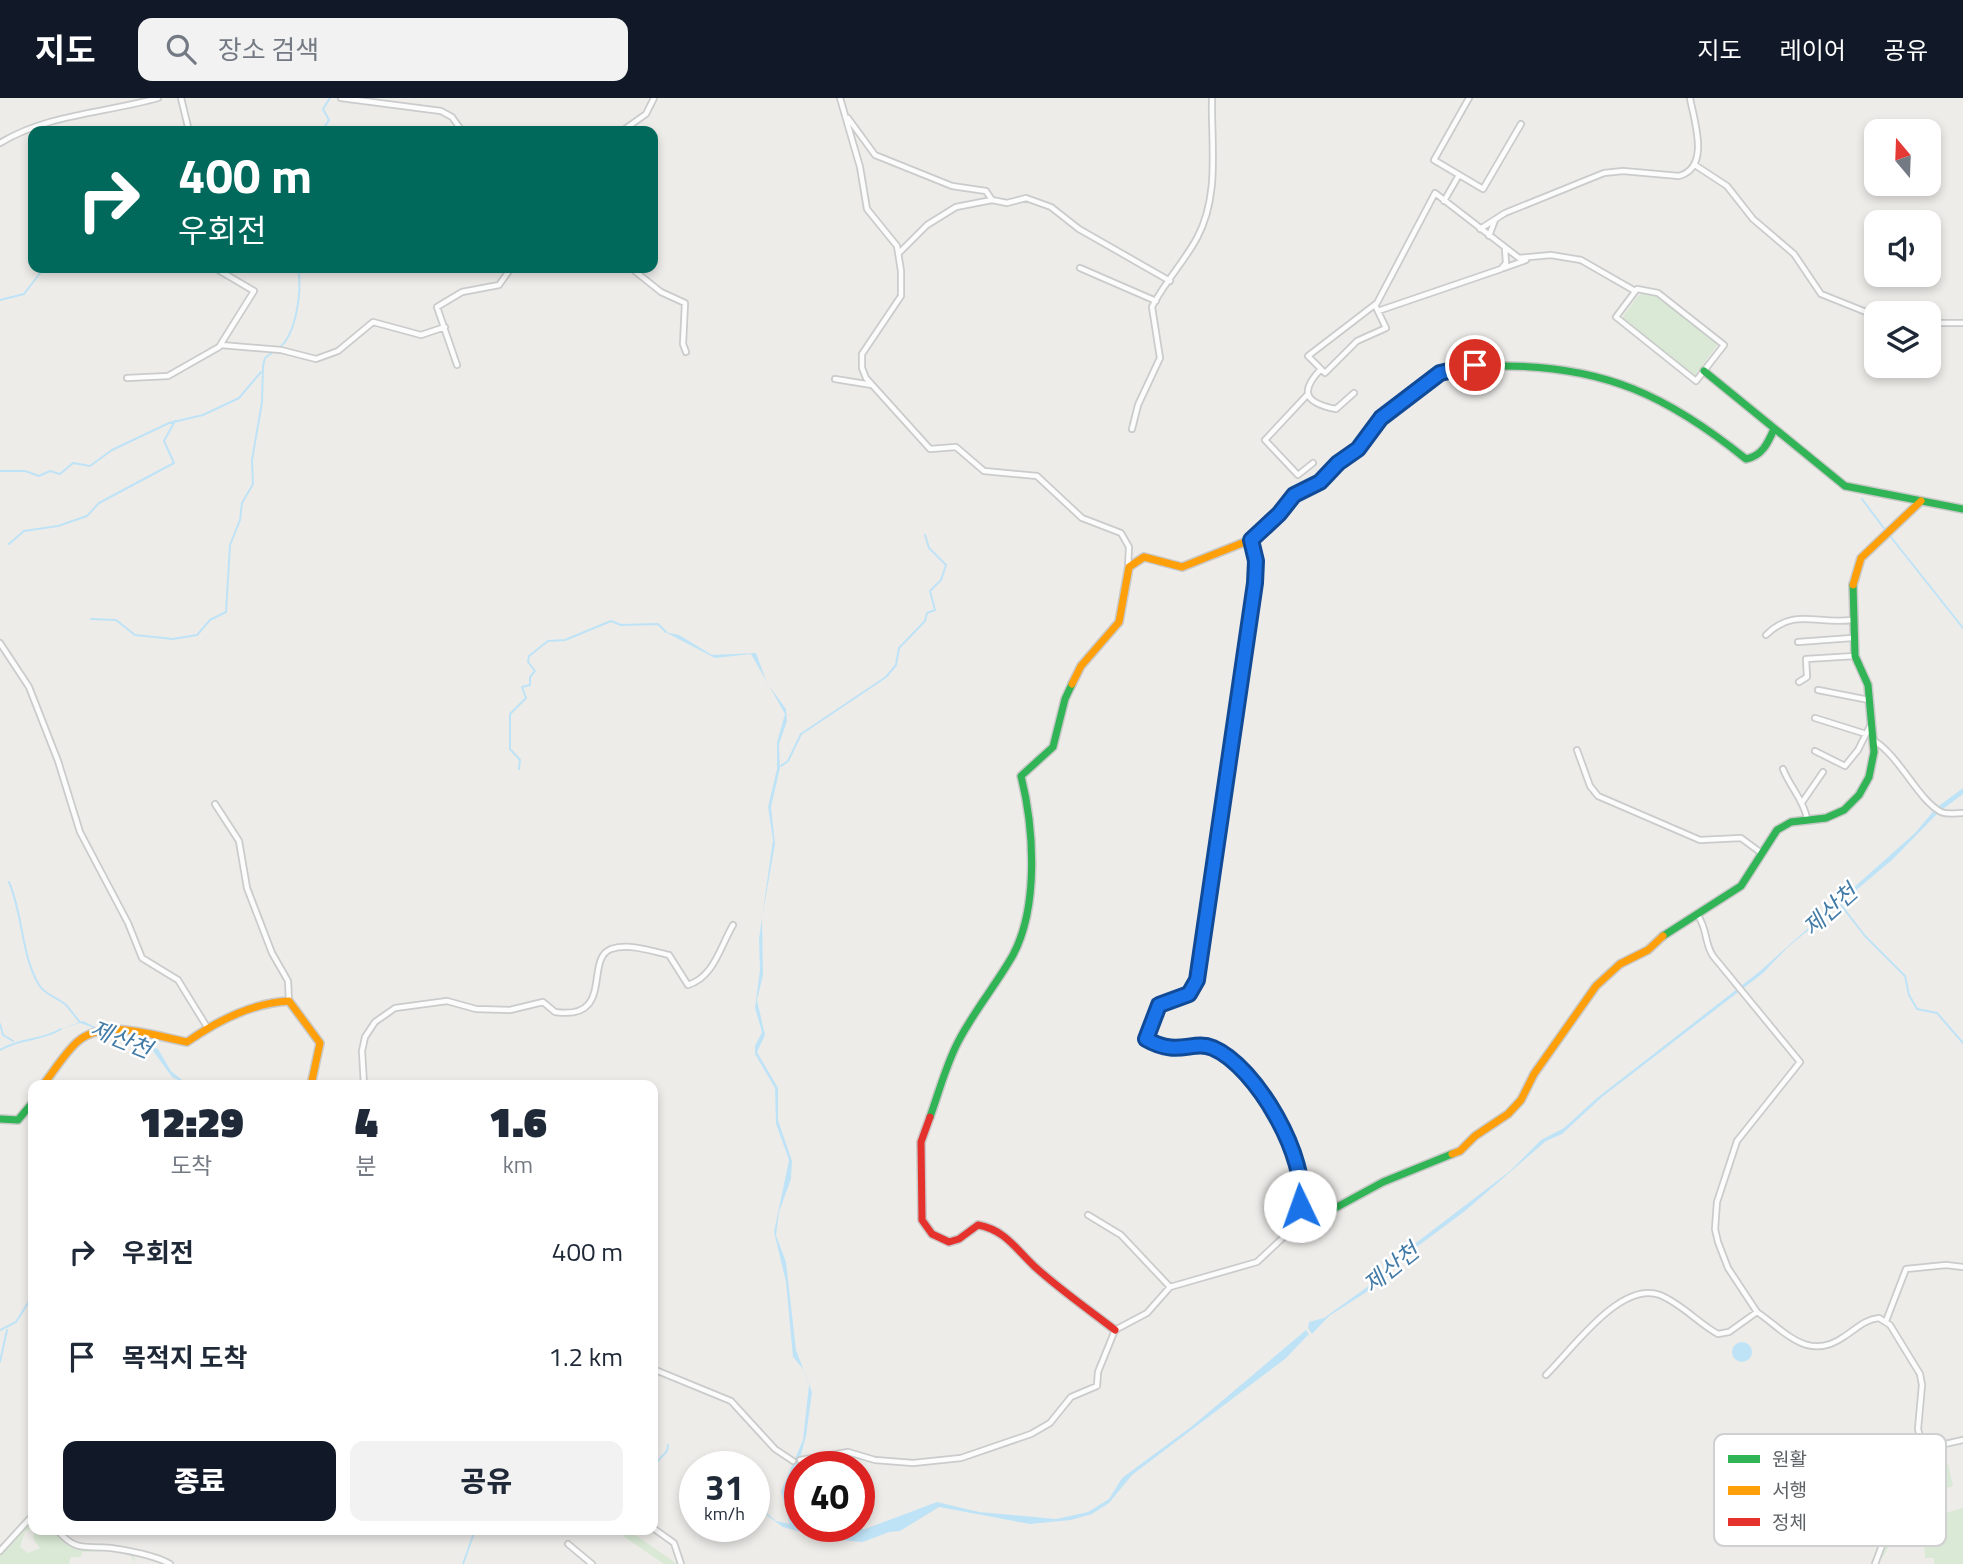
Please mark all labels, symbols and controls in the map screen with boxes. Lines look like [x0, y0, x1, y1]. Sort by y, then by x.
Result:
search box [138, 18, 628, 81]
text: 지도 [35, 25, 96, 75]
icon: search [162, 30, 200, 68]
text: 장소 검색 [218, 30, 319, 69]
text: 지도 [1697, 32, 1742, 68]
text: 레이어 [1780, 32, 1846, 68]
text: 공유 [1884, 32, 1928, 68]
north arrow [1864, 119, 1941, 196]
map controls [1864, 119, 1941, 378]
text: 400 m [178, 137, 312, 212]
icon: right [63, 154, 154, 245]
text: 우회전 [178, 206, 266, 254]
button: sound [1864, 210, 1941, 287]
button: layers [1864, 301, 1941, 378]
pin [1445, 335, 1505, 395]
icon: arrive [1456, 346, 1494, 384]
water label: 제산천 [1794, 873, 1867, 944]
water label: 제산천 [85, 1010, 160, 1068]
text: 12:29 [139, 1089, 244, 1153]
text: 4 [355, 1089, 378, 1153]
text: 1.6 [489, 1089, 547, 1153]
text: km [503, 1147, 533, 1182]
text: 도착 [170, 1148, 212, 1183]
text: 분 [356, 1148, 377, 1183]
position arrow [1263, 1169, 1337, 1243]
text: 400 m [552, 1232, 623, 1271]
water label: 제산천 [1355, 1232, 1429, 1301]
icon: right [63, 1233, 101, 1271]
text: 우회전 [122, 1233, 194, 1272]
text: 1.2 km [548, 1337, 623, 1376]
icon: arrive [63, 1338, 101, 1376]
text: 목적지 도착 [122, 1338, 247, 1377]
legend [1714, 1434, 1946, 1546]
button: 종료 [63, 1441, 336, 1521]
button: 공유 [350, 1441, 623, 1521]
text: 원활 [1772, 1444, 1807, 1473]
speed limit sign: 40 [784, 1451, 875, 1542]
text: 31 [705, 1460, 744, 1514]
text: 서행 [1772, 1475, 1807, 1504]
text: km/h [704, 1500, 745, 1527]
text: 정체 [1772, 1507, 1807, 1536]

